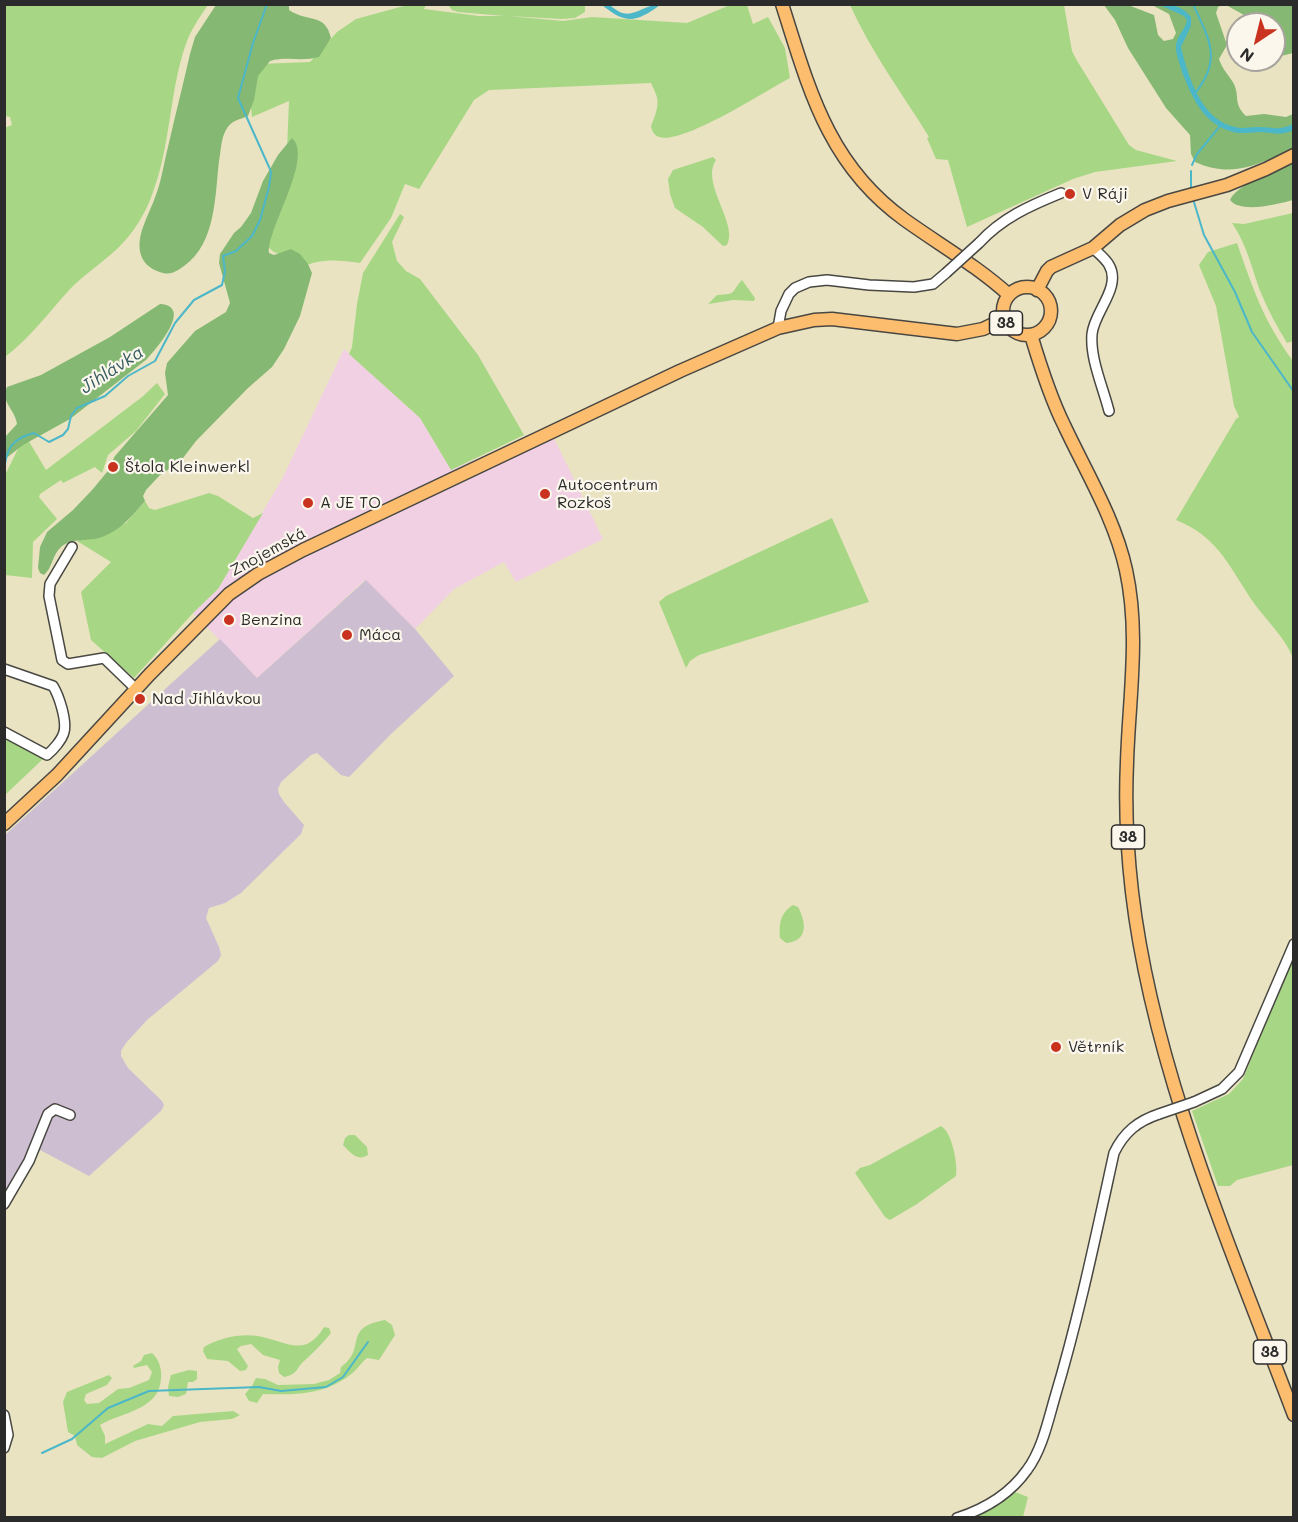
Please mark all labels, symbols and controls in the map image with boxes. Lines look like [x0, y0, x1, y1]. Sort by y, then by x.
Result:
north arrow [1226, 12, 1286, 72]
text: N [1236, 43, 1258, 68]
place label: V Ráji [1082, 184, 1128, 204]
marker: V Ráji [1063, 187, 1077, 201]
road number: 38 [990, 311, 1022, 335]
water label: Jihlávka [76, 341, 148, 399]
place label: Štola Kleinwerkl [125, 457, 250, 477]
marker: Štola Kleinwerkl [106, 460, 120, 474]
place label: Autocentrum Rozkoš [557, 475, 658, 513]
marker: Autocentrum Rozkoš [538, 487, 552, 501]
place label: A JE TO [320, 493, 381, 513]
marker: A JE TO [301, 496, 315, 510]
street label: Znojemská [227, 523, 309, 581]
place label: Benzina [241, 610, 302, 630]
marker: Benzina [222, 613, 236, 627]
place label: Máca [359, 625, 401, 645]
marker: Máca [340, 628, 354, 642]
place label: Nad Jihlávkou [152, 689, 261, 709]
marker: Nad Jihlávkou [133, 692, 147, 706]
road number: 38 [1112, 825, 1144, 849]
place label: Větrník [1068, 1037, 1124, 1057]
marker: Větrník [1049, 1040, 1063, 1054]
road number: 38 [1254, 1340, 1286, 1364]

